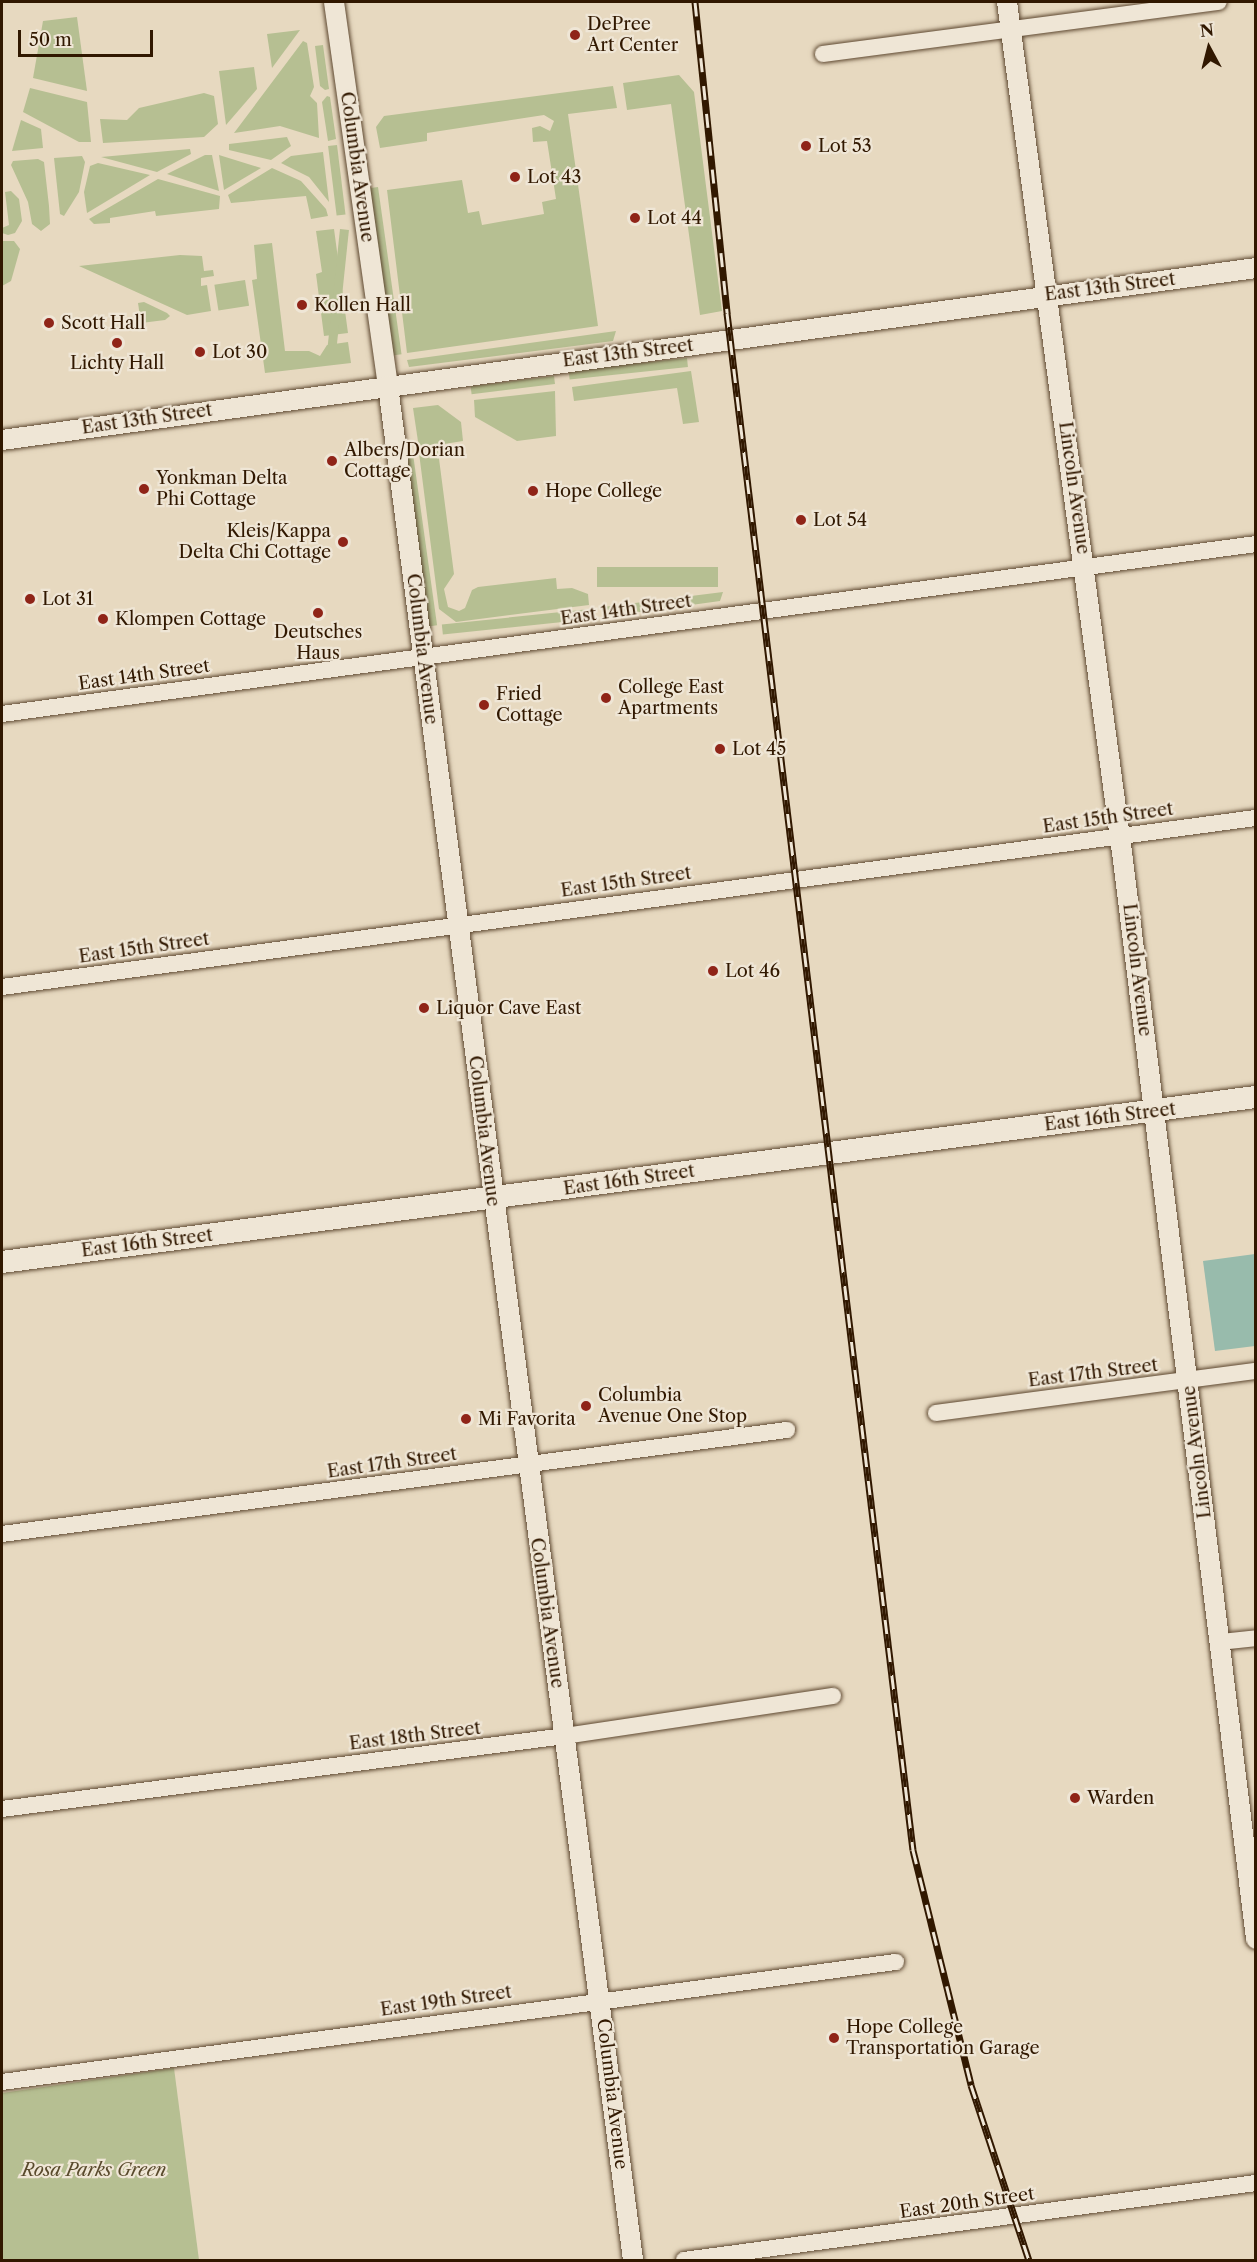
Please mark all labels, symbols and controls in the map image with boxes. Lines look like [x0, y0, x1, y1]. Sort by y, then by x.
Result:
place label: DePree Art Center [587, 14, 678, 57]
scale bar [21, 18, 156, 56]
north arrow [1179, 18, 1239, 78]
text: N [1199, 19, 1215, 41]
marker: DePree Art Center [568, 28, 582, 42]
text: 50 m [29, 29, 72, 51]
street label: Columbia Avenue [336, 90, 378, 244]
place label: Lot 53 [818, 135, 872, 157]
marker: Lot 53 [799, 139, 813, 153]
place label: Lot 43 [527, 166, 581, 188]
marker: Lot 43 [508, 170, 522, 184]
place label: Lot 44 [647, 207, 702, 229]
marker: Lot 44 [628, 211, 642, 225]
street label: East 13th Street [1043, 268, 1177, 306]
place label: Kollen Hall [314, 294, 411, 316]
marker: Kollen Hall [295, 298, 309, 312]
place label: Scott Hall [61, 312, 145, 334]
marker: Scott Hall [42, 316, 56, 330]
street label: East 13th Street [561, 334, 695, 372]
marker: Lichty Hall [110, 336, 124, 350]
place label: Lot 30 [212, 341, 267, 363]
marker: Lot 30 [193, 345, 207, 359]
place label: Lichty Hall [70, 352, 164, 374]
street label: East 13th Street [80, 399, 214, 439]
street label: Lincoln Avenue [1054, 420, 1094, 556]
place label: Albers/Dorian Cottage [344, 440, 465, 482]
marker: Albers/Dorian Cottage [325, 454, 339, 468]
place label: Yonkman Delta Phi Cottage [156, 468, 288, 510]
place label: Hope College [545, 480, 662, 502]
marker: Yonkman Delta Phi Cottage [137, 482, 151, 496]
marker: Hope College [526, 484, 540, 498]
place label: Lot 54 [813, 509, 867, 531]
marker: Lot 54 [794, 513, 808, 527]
place label: Kleis/Kappa Delta Chi Cottage [178, 521, 331, 564]
marker: Kleis/Kappa Delta Chi Cottage [336, 535, 350, 549]
street label: Columbia Avenue [402, 572, 442, 726]
place label: Lot 31 [42, 588, 93, 610]
street label: East 14th Street [559, 590, 693, 630]
marker: Lot 31 [23, 592, 37, 606]
marker: Deutsches Haus [311, 606, 325, 620]
place label: Klompen Cottage [115, 608, 266, 630]
marker: Klompen Cottage [96, 612, 110, 626]
place label: Deutsches Haus [274, 622, 362, 664]
street label: East 14th Street [77, 655, 211, 695]
place label: College East Apartments [618, 677, 724, 720]
place label: Fried Cottage [496, 684, 563, 726]
marker: College East Apartments [599, 691, 613, 705]
marker: Fried Cottage [477, 698, 491, 712]
place label: Lot 45 [732, 738, 786, 760]
marker: Lot 45 [713, 742, 727, 756]
street label: East 15th Street [1041, 798, 1175, 838]
street label: East 15th Street [559, 862, 693, 902]
street label: Lincoln Avenue [1118, 902, 1156, 1038]
street label: East 15th Street [77, 928, 211, 968]
place label: Lot 46 [725, 960, 780, 982]
marker: Lot 46 [706, 964, 720, 978]
place label: Liquor Cave East [436, 997, 582, 1019]
marker: Liquor Cave East [417, 1001, 431, 1015]
street label: Columbia Avenue [464, 1054, 504, 1208]
street label: East 16th Street [1043, 1098, 1177, 1136]
street label: East 16th Street [562, 1160, 696, 1200]
street label: East 16th Street [80, 1224, 214, 1262]
street label: East 17th Street [1027, 1354, 1159, 1392]
street label: Lincoln Avenue [1178, 1384, 1216, 1520]
place label: Columbia Avenue One Stop [598, 1385, 747, 1428]
marker: Columbia Avenue One Stop [579, 1399, 593, 1413]
place label: Mi Favorita [478, 1408, 576, 1430]
marker: Mi Favorita [459, 1412, 473, 1426]
street label: East 17th Street [326, 1443, 458, 1483]
street label: Columbia Avenue [526, 1536, 568, 1690]
street label: East 18th Street [348, 1717, 482, 1755]
place label: Warden [1087, 1787, 1154, 1809]
marker: Warden [1068, 1791, 1082, 1805]
street label: East 19th Street [379, 1981, 513, 2021]
street label: Columbia Avenue [592, 2017, 632, 2171]
place label: Hope College Transportation Garage [846, 2017, 1039, 2060]
marker: Hope College Transportation Garage [827, 2031, 841, 2045]
park label: Rosa Parks Green [22, 2159, 166, 2181]
street label: East 20th Street [898, 2183, 1036, 2223]

